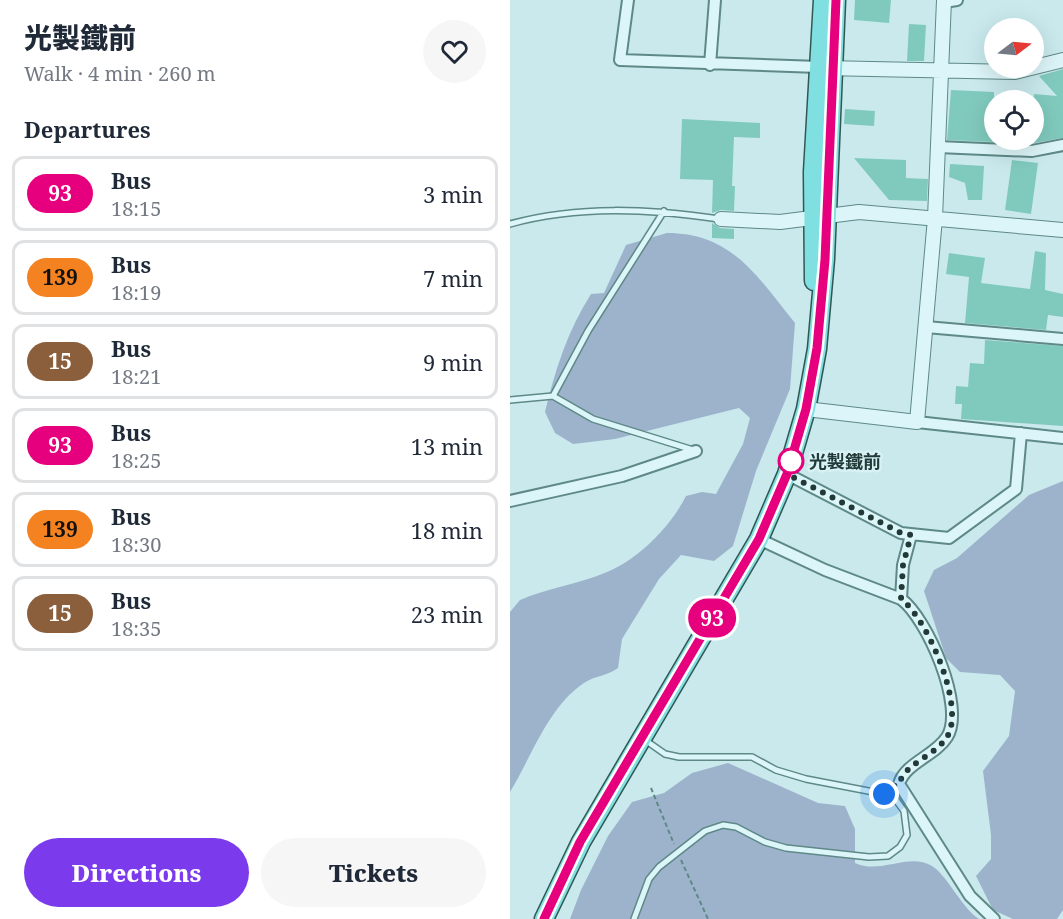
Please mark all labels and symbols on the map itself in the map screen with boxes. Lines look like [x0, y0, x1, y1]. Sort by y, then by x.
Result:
north arrow [984, 18, 1044, 78]
marker: 光製鐵前 [778, 448, 804, 474]
place label: 光製鐵前 [809, 449, 881, 473]
line badge: 93 [685, 598, 739, 638]
your location [869, 779, 899, 809]

